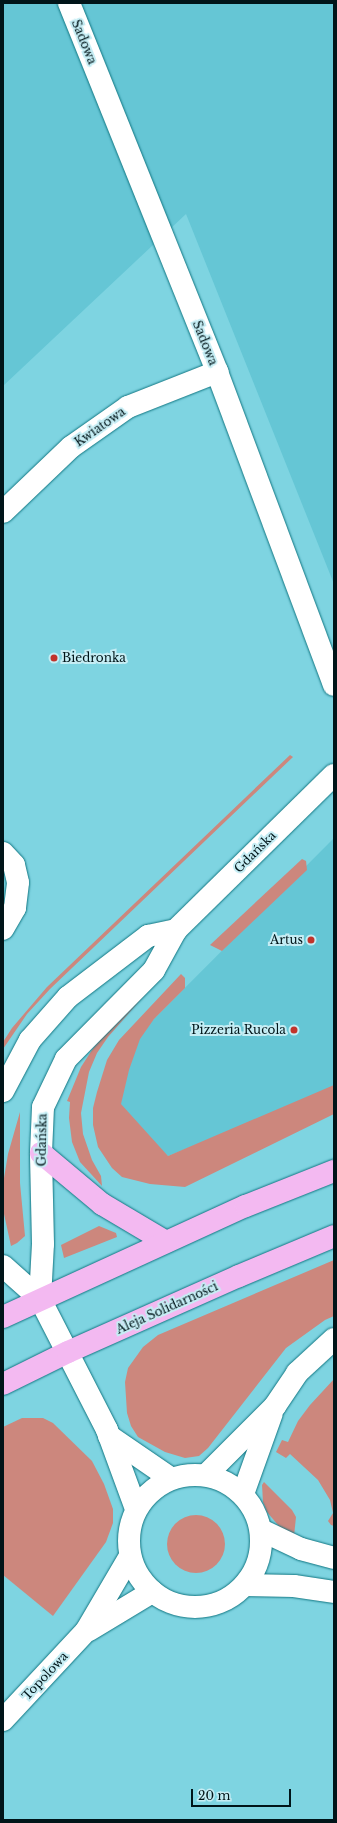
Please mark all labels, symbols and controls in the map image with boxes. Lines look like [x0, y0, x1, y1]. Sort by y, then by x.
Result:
street label: Sadowa [69, 18, 99, 66]
street label: Sadowa [190, 319, 220, 367]
street label: Kwiatowa [72, 404, 128, 450]
place label: Biedronka [62, 651, 126, 665]
marker: Biedronka [49, 653, 59, 663]
street label: Gdańska [231, 828, 279, 876]
place label: Artus [270, 933, 303, 947]
marker: Artus [306, 935, 316, 945]
place label: Pizzeria Rucola [191, 1023, 286, 1037]
marker: Pizzeria Rucola [289, 1025, 299, 1035]
street label: Gdańska [34, 1113, 50, 1167]
street label: Aleja Solidarności [114, 1279, 220, 1337]
street label: Topolowa [19, 1649, 71, 1703]
scale bar [193, 1781, 293, 1807]
text: 20 m [198, 1788, 230, 1803]

